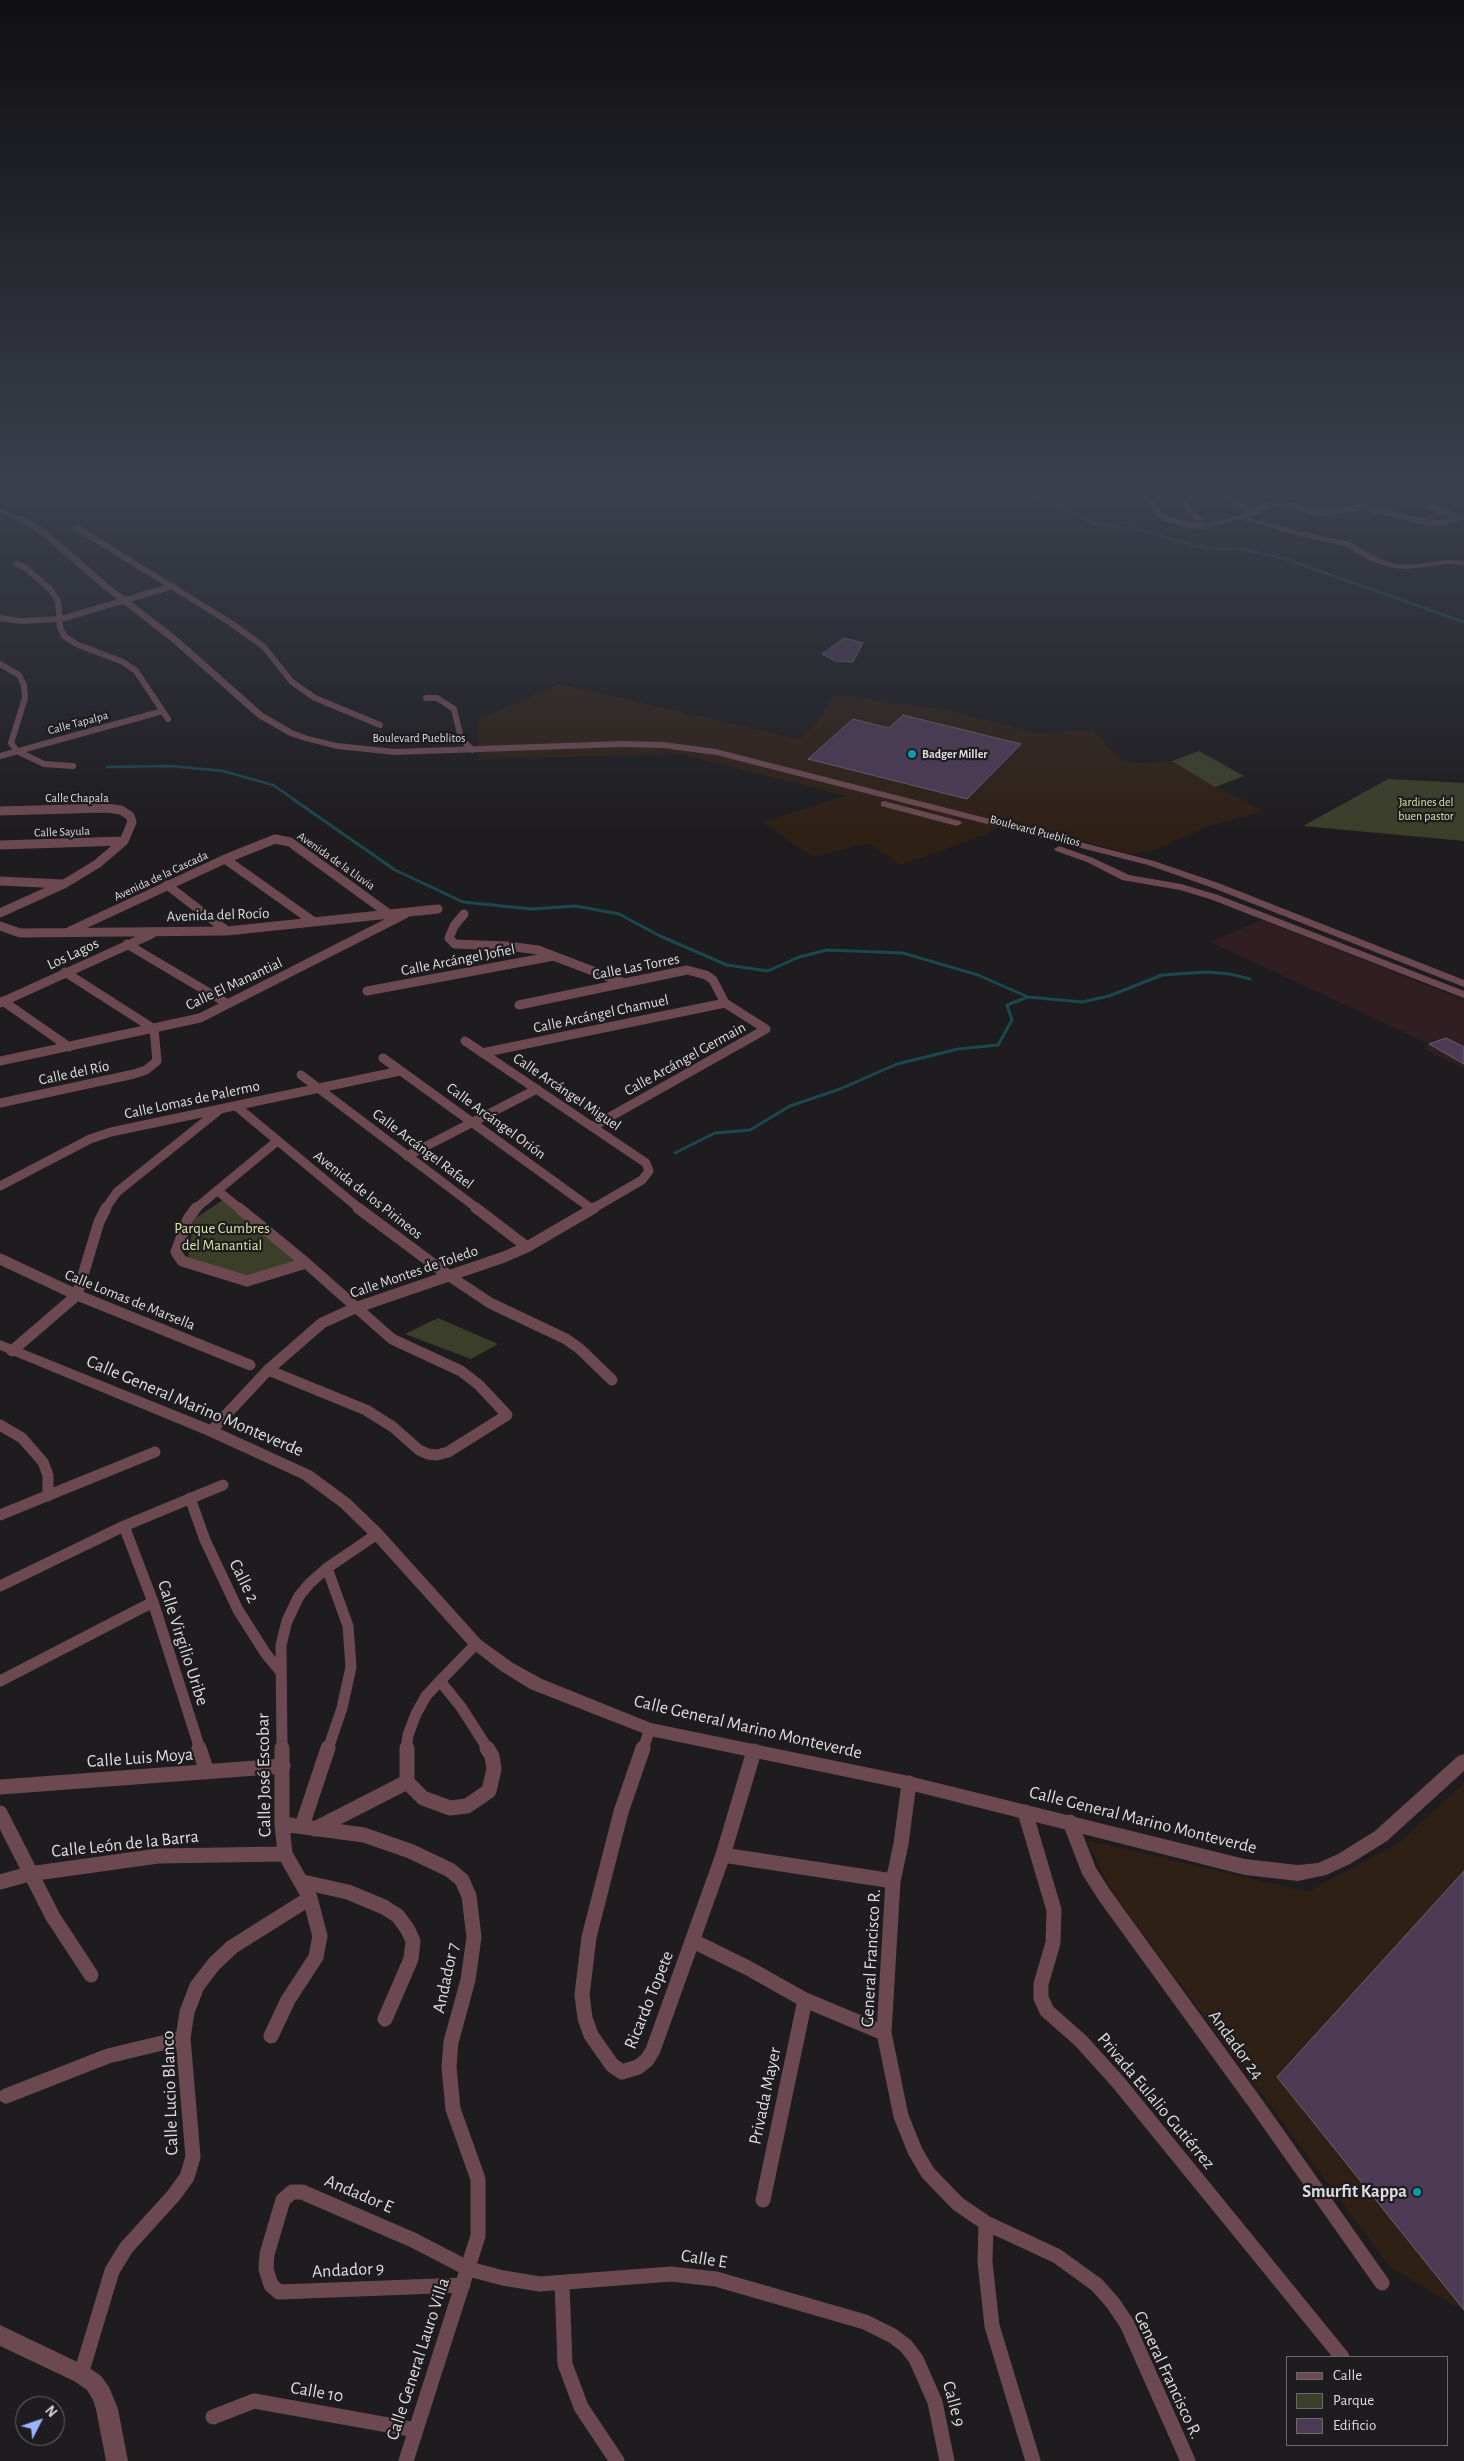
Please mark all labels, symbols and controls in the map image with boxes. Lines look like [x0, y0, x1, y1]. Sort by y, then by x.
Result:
street label: Calle Tapalpa [46, 708, 110, 738]
street label: Boulevard Pueblitos [373, 731, 465, 745]
place label: Badger Miller [922, 747, 987, 761]
marker: Badger Miller [906, 748, 918, 760]
street label: Calle Chapala [45, 791, 109, 805]
park label: Jardines del buen pastor [1398, 795, 1454, 823]
street label: Boulevard Pueblitos [988, 812, 1082, 850]
street label: Calle Sayula [34, 824, 90, 840]
street label: Avenida de la Lluvia [294, 829, 378, 893]
street label: Avenida de la Cascada [112, 848, 210, 904]
street label: Avenida del Rocío [166, 904, 270, 926]
street label: Los Lagos [44, 934, 102, 974]
street label: Calle Arcángel Jofiel [399, 940, 517, 980]
street label: Calle Las Torres [591, 950, 681, 984]
street label: Calle El Manantial [183, 954, 285, 1014]
street label: Calle Arcángel Chamuel [532, 991, 670, 1037]
street label: Calle Arcángel Germain [621, 1018, 749, 1100]
street label: Calle Arcángel Miguel [510, 1049, 624, 1135]
street label: Calle del Río [37, 1057, 111, 1089]
street label: Calle Lomas de Palermo [123, 1077, 261, 1123]
street label: Calle Arcángel Orión [443, 1079, 549, 1163]
street label: Calle Arcángel Rafael [369, 1105, 477, 1193]
street label: Avenida de los Pirineos [310, 1147, 426, 1243]
park label: Parque Cumbres del Manantial [174, 1219, 270, 1254]
street label: Calle Montes de Toledo [348, 1242, 480, 1302]
street label: Calle Lomas de Marsella [62, 1266, 198, 1334]
street label: Calle General Marino Monteverde [83, 1350, 307, 1462]
street label: Calle 2 [224, 1556, 264, 1606]
street label: Calle Virgilio Uribe [153, 1578, 213, 1708]
street label: Calle General Marino Monteverde [632, 1690, 864, 1764]
street label: Calle José Escobar [252, 1713, 276, 1837]
street label: Calle Luis Moya [86, 1744, 194, 1772]
street label: Calle General Marino Monteverde [1027, 1781, 1259, 1859]
street label: Calle León de la Barra [50, 1826, 200, 1862]
street label: General Francisco R. [857, 1888, 885, 2028]
street label: Andador 7 [428, 1941, 464, 2015]
street label: Ricardo Topete [620, 1948, 678, 2052]
street label: Andador 24 [1204, 2006, 1268, 2084]
street label: Privada Eulalio Gutiérrez [1093, 2028, 1219, 2174]
street label: Calle Lucio Blanco [157, 2030, 183, 2156]
street label: Privada Mayer [744, 2045, 786, 2147]
street label: Andador E [321, 2170, 397, 2218]
place label: Smurfit Kappa [1302, 2181, 1407, 2203]
marker: Smurfit Kappa [1411, 2186, 1423, 2198]
street label: Calle E [679, 2245, 729, 2273]
street label: Andador 9 [311, 2257, 385, 2283]
street label: Calle General Lauro Villa [382, 2275, 454, 2443]
street label: General Francisco R. [1129, 2308, 1207, 2442]
legend [1286, 2356, 1449, 2446]
text: Calle [1333, 2368, 1362, 2383]
street label: Calle 10 [289, 2377, 345, 2407]
street label: Calle 9 [938, 2379, 970, 2429]
text: Parque [1333, 2393, 1374, 2408]
north arrow [15, 2396, 65, 2446]
text: N [42, 2404, 59, 2420]
text: Edificio [1333, 2418, 1376, 2433]

